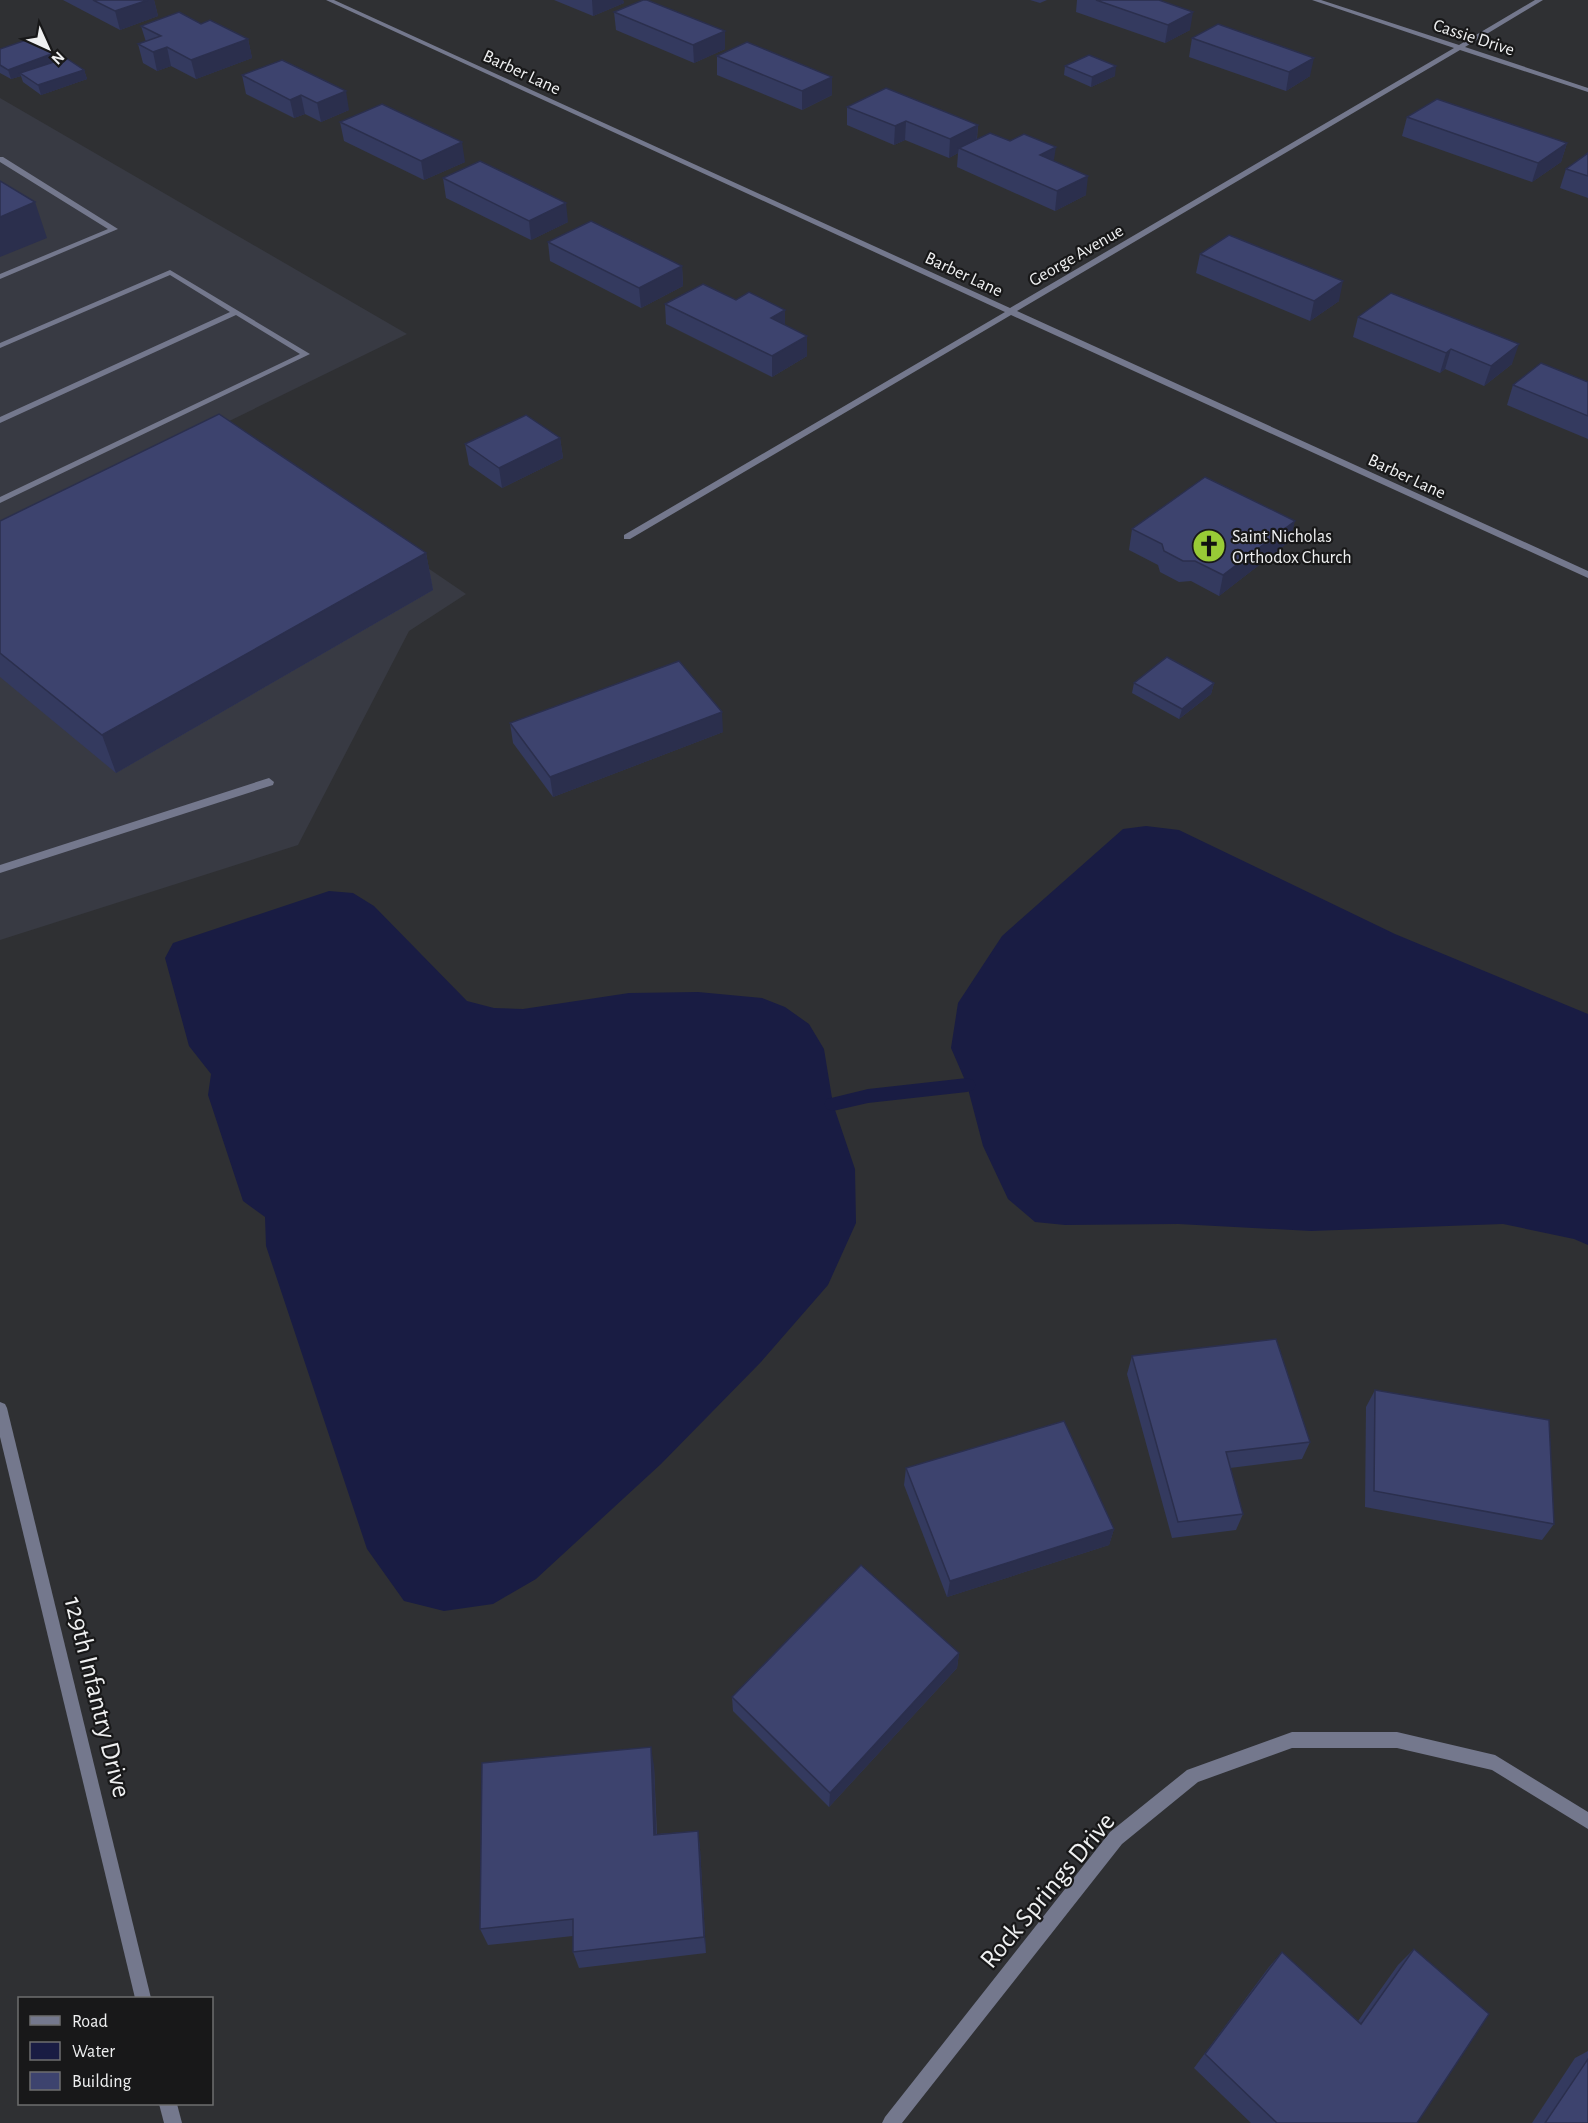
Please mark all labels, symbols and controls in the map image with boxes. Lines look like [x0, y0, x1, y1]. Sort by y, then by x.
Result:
street label: Cassie Drive [1431, 16, 1516, 59]
north arrow [18, 18, 78, 78]
street label: Barber Lane [480, 47, 563, 99]
text: N [48, 48, 67, 67]
street label: George Avenue [1026, 222, 1127, 290]
street label: Barber Lane [922, 249, 1005, 301]
street label: Barber Lane [1365, 451, 1448, 503]
church icon: Saint Nicholas Orthodox Church [1191, 528, 1227, 564]
place label: Saint Nicholas Orthodox Church [1232, 528, 1352, 567]
street label: 129th Infantry Drive [59, 1594, 136, 1801]
street label: Rock Springs Drive [975, 1807, 1120, 1973]
legend [18, 1997, 213, 2105]
text: Road [72, 2013, 108, 2031]
text: Water [72, 2043, 115, 2061]
text: Building [72, 2073, 132, 2091]

